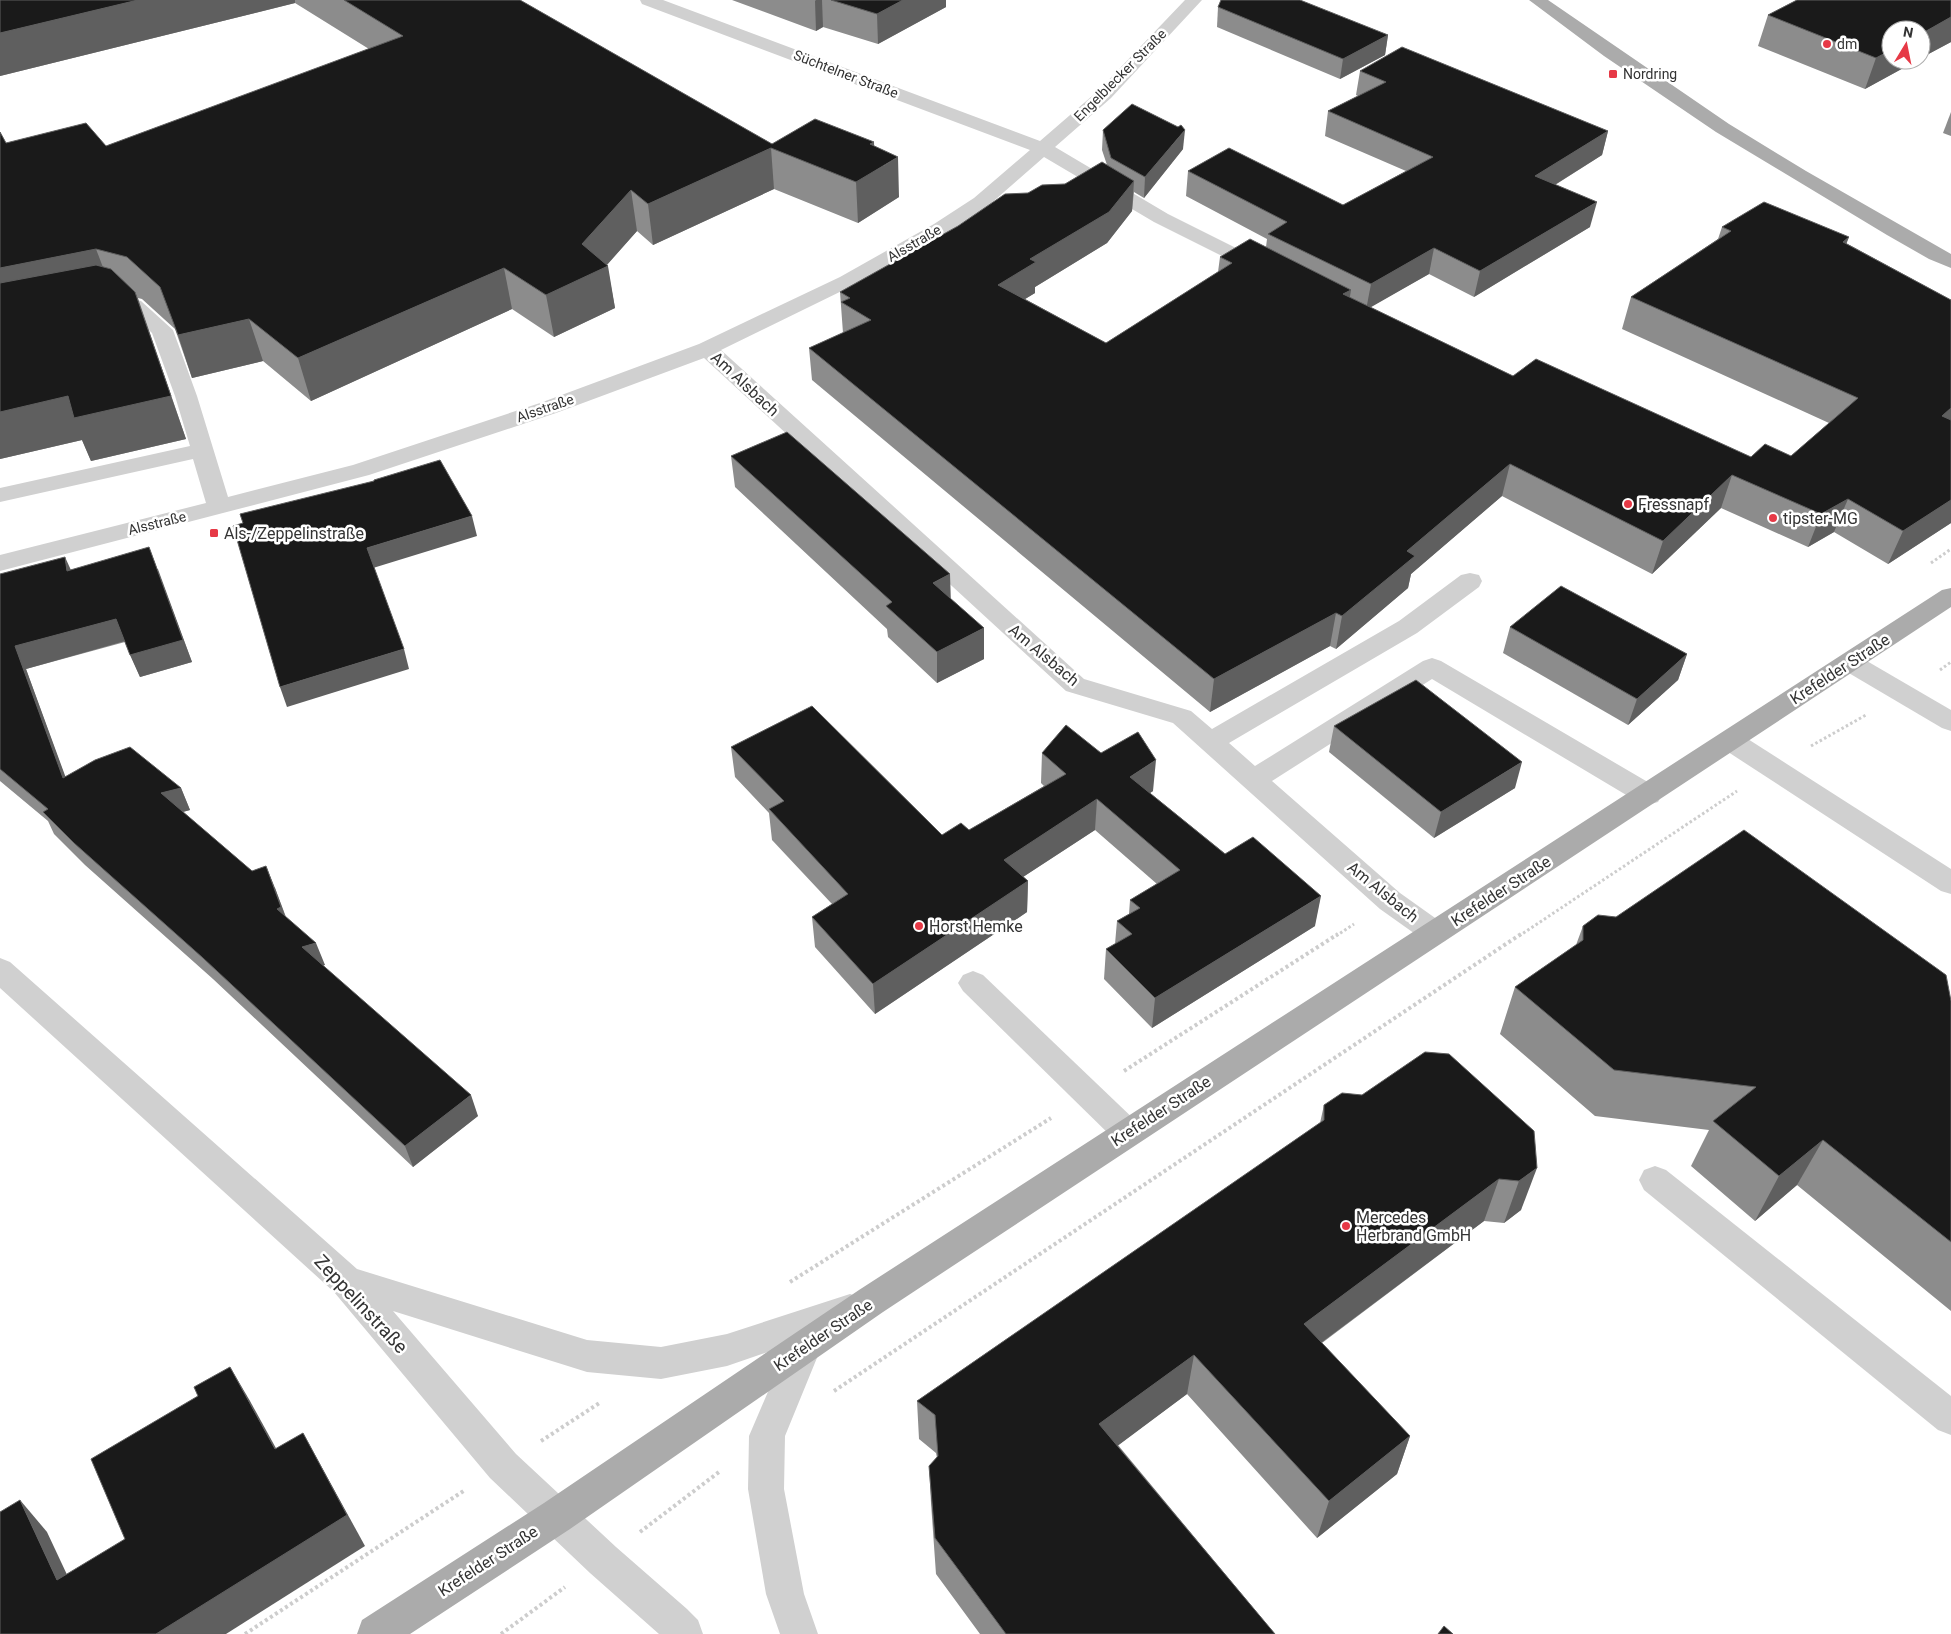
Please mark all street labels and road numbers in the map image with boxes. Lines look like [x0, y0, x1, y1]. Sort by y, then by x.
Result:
street label: Engelblecker Straße [1071, 26, 1169, 124]
street label: Süchtelner Straße [792, 47, 900, 101]
street label: Alsstraße [884, 221, 944, 265]
street label: Am Alsbach [707, 348, 783, 420]
street label: Alsstraße [514, 391, 576, 425]
street label: Alsstraße [126, 508, 188, 538]
street label: Am Alsbach [1005, 620, 1083, 690]
street label: Krefelder Straße [1787, 630, 1893, 708]
street label: Krefelder Straße [1448, 852, 1554, 930]
street label: Am Alsbach [1344, 858, 1422, 926]
street label: Krefelder Straße [1108, 1072, 1214, 1150]
street label: Zeppelinstraße [310, 1250, 412, 1358]
street label: Krefelder Straße [770, 1295, 876, 1375]
street label: Krefelder Straße [435, 1522, 541, 1600]

